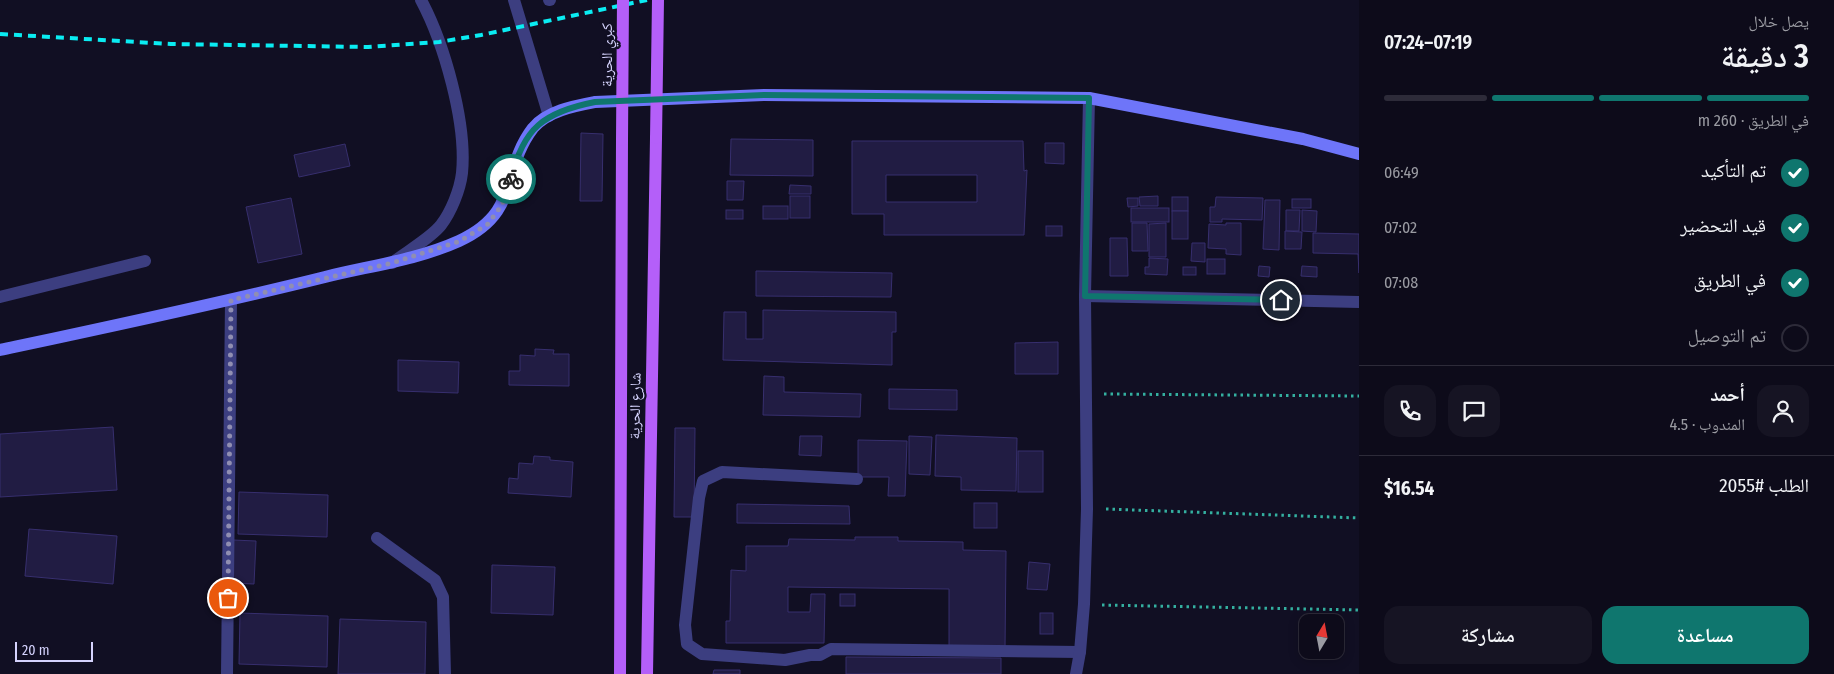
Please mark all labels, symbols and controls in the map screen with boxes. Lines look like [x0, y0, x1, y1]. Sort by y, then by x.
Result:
text: يصل خلال [1748, 12, 1809, 31]
street label: كبري الحرية [598, 23, 619, 87]
text: 07:19–07:24 [1384, 31, 1472, 54]
text: 3 دقيقة [1721, 37, 1809, 75]
text: في الطريق · 260 m [1698, 111, 1809, 130]
courier [486, 154, 536, 204]
text: تم التأكيد [1701, 159, 1766, 182]
icon: check [1781, 159, 1809, 187]
text: 06:49 [1384, 163, 1419, 182]
icon: bike [497, 165, 525, 193]
text: قيد التحضير [1680, 214, 1766, 237]
icon: check [1781, 214, 1809, 242]
text: 07:02 [1384, 218, 1417, 237]
text: في الطريق [1694, 269, 1766, 292]
icon: check [1781, 269, 1809, 297]
text: 07:08 [1384, 273, 1418, 292]
pin [1260, 279, 1302, 321]
icon: home [1267, 286, 1295, 314]
text: تم التوصيل [1688, 324, 1766, 347]
street label: شارع الحرية [625, 372, 646, 440]
text: أحمد [1710, 383, 1745, 406]
button: phone [1384, 385, 1436, 437]
button: chat [1448, 385, 1500, 437]
button: person [1757, 385, 1809, 437]
text: المندوب · 4.5 [1670, 415, 1745, 434]
text: الطلب #2055 [1719, 474, 1809, 497]
text: $16.54 [1384, 477, 1434, 500]
pin [207, 577, 249, 619]
icon: bag [214, 584, 242, 612]
button: مشاركة [1384, 606, 1592, 664]
button: مساعدة [1602, 606, 1809, 664]
north arrow [1299, 614, 1344, 659]
map controls [1299, 614, 1344, 659]
scale bar [15, 639, 92, 662]
text: 20 m [22, 642, 50, 659]

